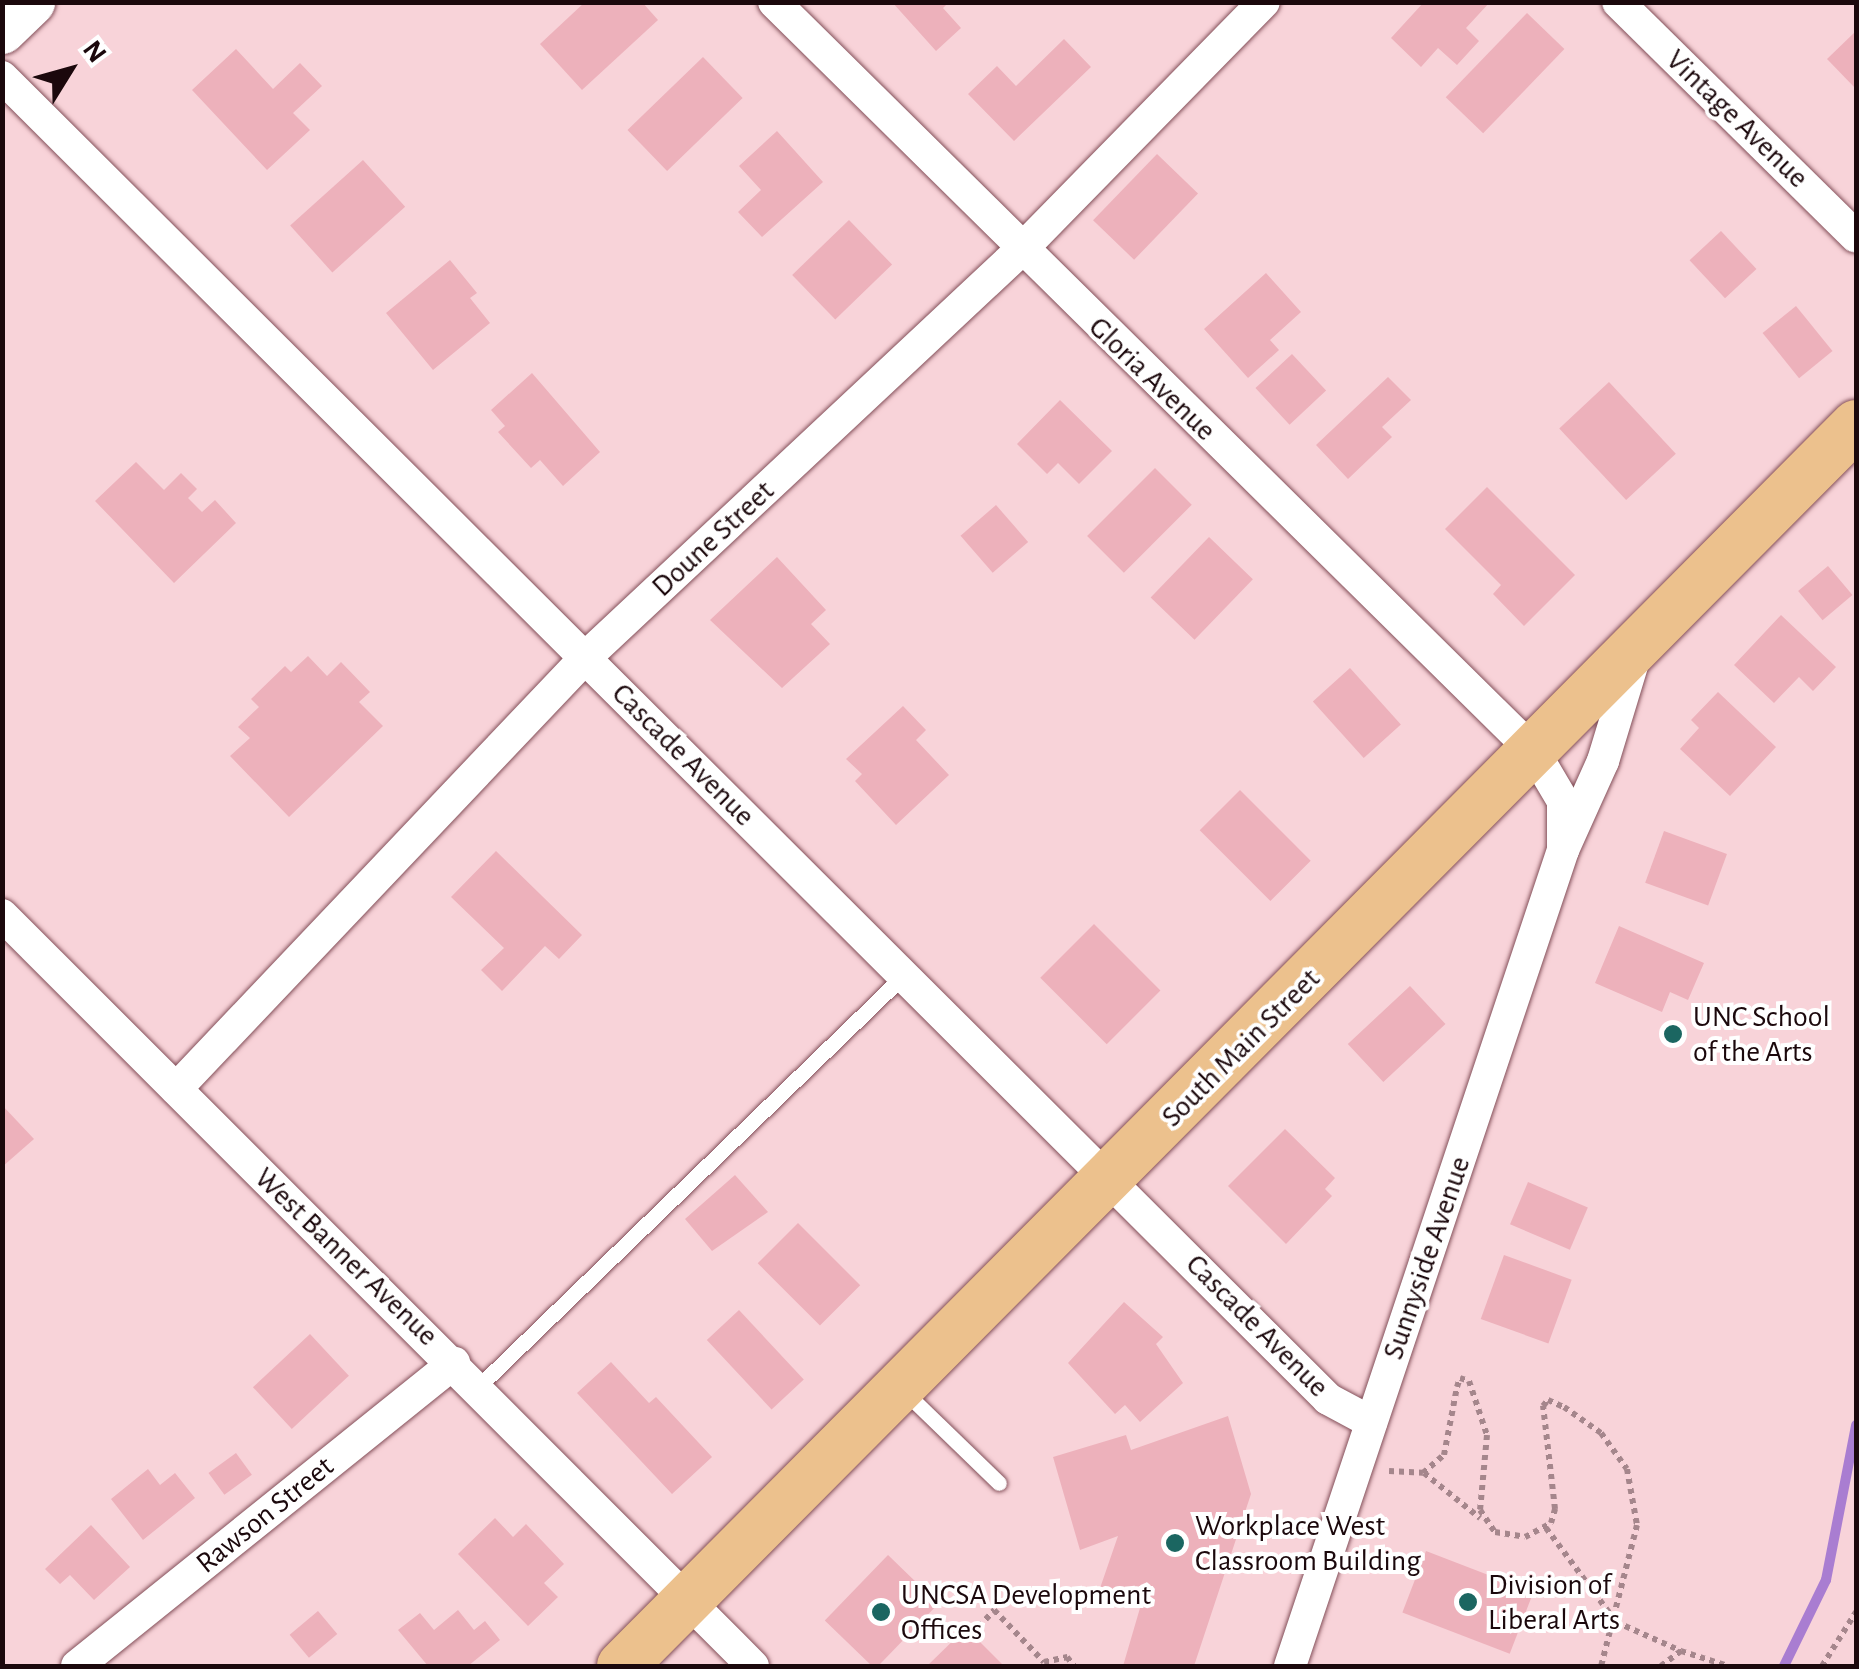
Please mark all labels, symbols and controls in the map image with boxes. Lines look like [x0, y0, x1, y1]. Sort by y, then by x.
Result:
north arrow [20, 20, 120, 120]
text: N [77, 36, 111, 68]
street label: Vintage Avenue [1658, 42, 1816, 196]
street label: Gloria Avenue [1081, 310, 1223, 448]
street label: Doune Street [644, 473, 782, 605]
street label: Cascade Avenue [604, 676, 762, 834]
street label: South Main Street [1154, 961, 1328, 1135]
place label: UNC School of the Arts [1693, 999, 1830, 1070]
marker: UNC School of the Arts [1662, 1023, 1684, 1045]
street label: Sunnyside Avenue [1375, 1152, 1479, 1364]
street label: West Banner Avenue [247, 1160, 445, 1354]
street label: Cascade Avenue [1178, 1247, 1336, 1405]
street label: Rawson Street [189, 1449, 341, 1581]
place label: Workplace West Classroom Building [1195, 1508, 1421, 1578]
marker: Workplace West Classroom Building [1164, 1532, 1186, 1554]
place label: Division of Liberal Arts [1488, 1567, 1620, 1638]
place label: UNCSA Development Offices [901, 1577, 1151, 1648]
marker: Division of Liberal Arts [1457, 1591, 1479, 1613]
marker: UNCSA Development Offices [870, 1601, 892, 1623]

